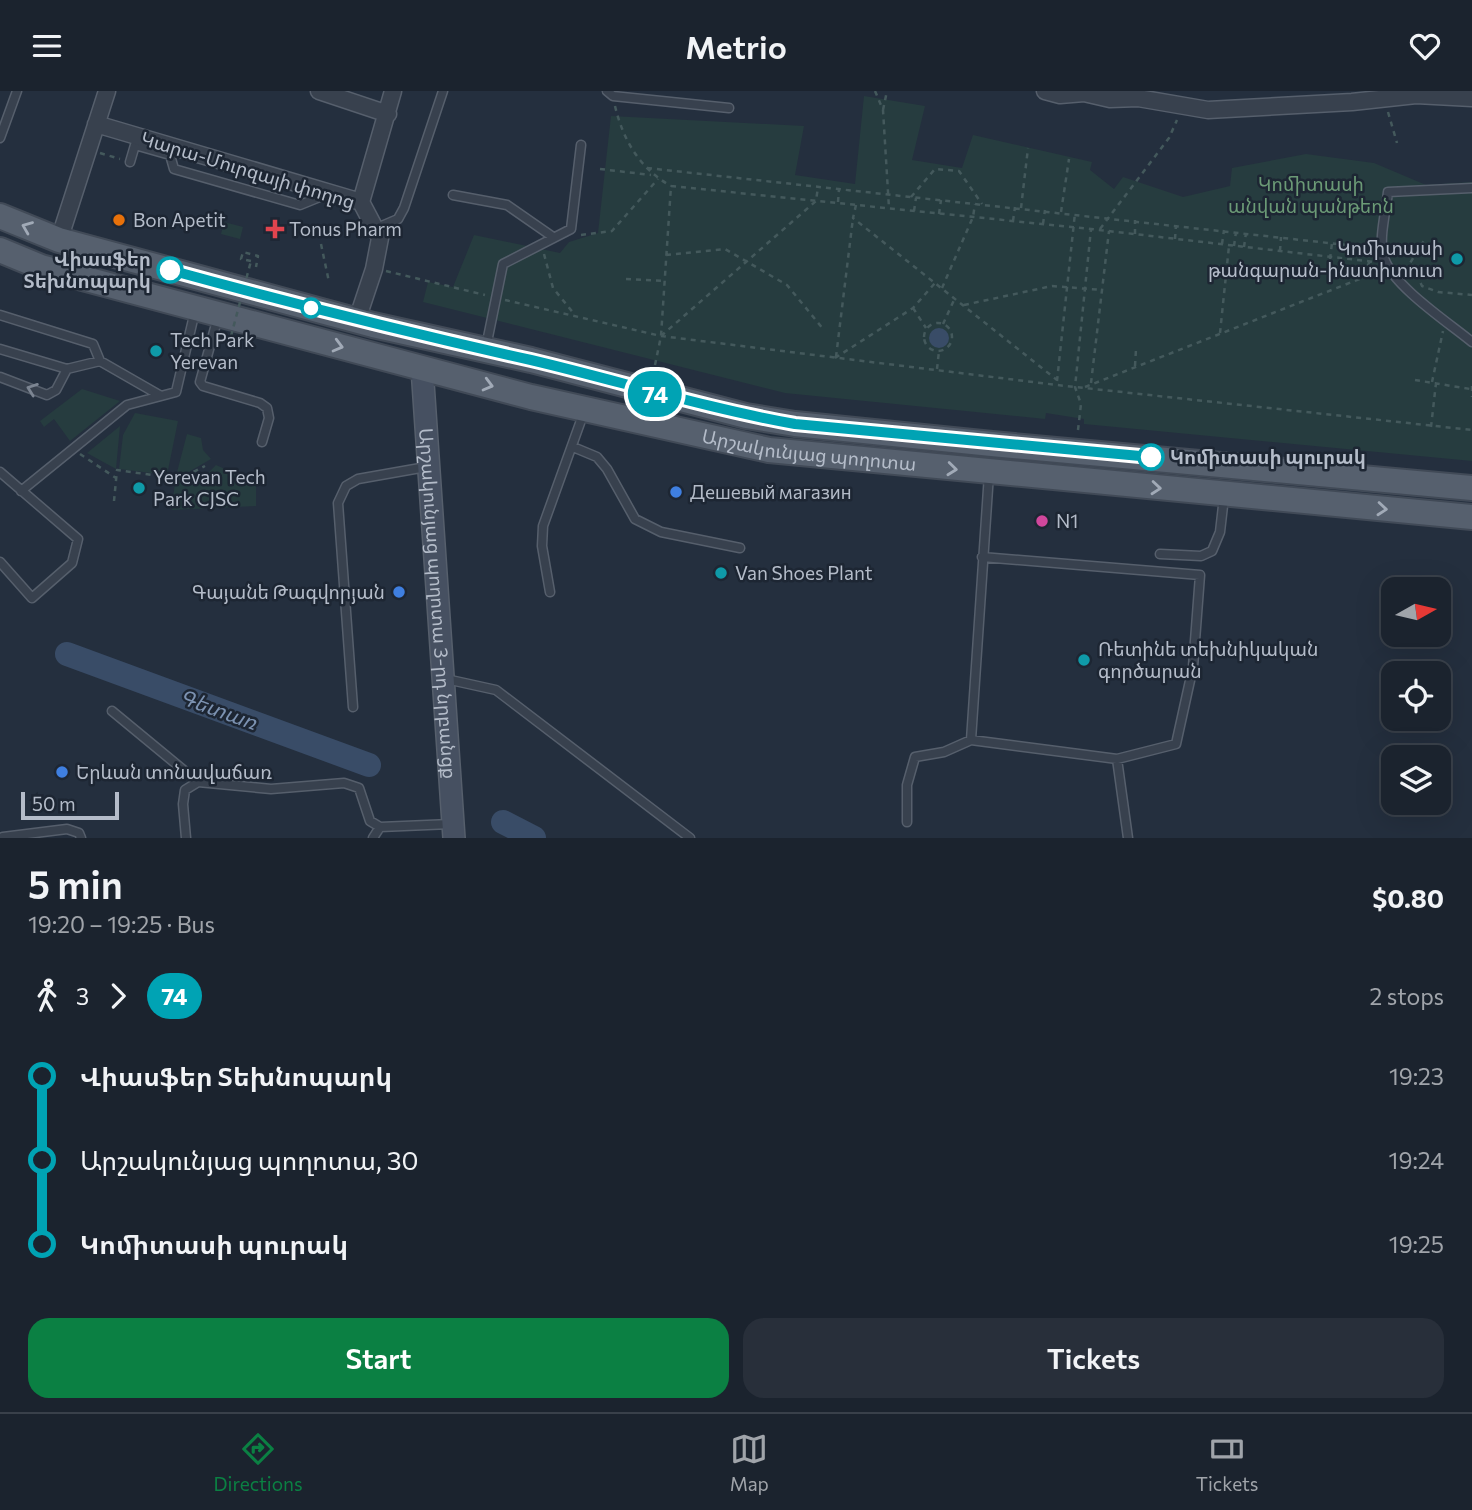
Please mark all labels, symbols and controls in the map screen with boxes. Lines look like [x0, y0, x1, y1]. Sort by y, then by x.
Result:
text: Metrio [685, 26, 787, 66]
icon: menu [28, 27, 66, 65]
icon: heart [1406, 27, 1444, 65]
street label: Կարա-Մուրզայի փողոց [138, 126, 358, 214]
park label: Կոմիտասի անվան պանթեոն [1228, 172, 1394, 218]
place label: Bon Apetit [133, 208, 226, 231]
marker: Bon Apetit [111, 212, 127, 228]
place label: Tonus Pharm [289, 217, 402, 240]
marker: Tonus Pharm [267, 221, 283, 237]
one-way arrow [22, 222, 34, 236]
place label: Կոմիտասի թանգարան-ինստիտուտ [1208, 236, 1443, 282]
place label: Վիասֆեր Տեխնոպարկ [23, 247, 151, 293]
marker: Կոմիտասի թանգարան-ինստիտուտ [1449, 251, 1465, 267]
marker: Վիասֆեր Տեխնոպարկ [157, 257, 183, 283]
unlabelled marker [301, 298, 321, 318]
place label: Tech Park Yerevan [170, 328, 254, 373]
one-way arrow [332, 338, 344, 352]
marker: Tech Park Yerevan [148, 343, 164, 359]
line badge: 74 [624, 371, 686, 417]
one-way arrow [482, 377, 494, 392]
text: 74 [642, 379, 668, 408]
one-way arrow [27, 384, 39, 398]
street label: Արշակունյաց պողոտա [700, 423, 917, 475]
street label: Արշակունյաց պողոտա 3-րդ նրբանցք [415, 427, 462, 780]
marker: Կոմիտասի պուրակ [1138, 444, 1164, 470]
place label: Կոմիտասի պուրակ [1170, 445, 1366, 469]
one-way arrow [947, 461, 958, 476]
place label: Yerevan Tech Park CJSC [153, 465, 266, 510]
marker: Yerevan Tech Park CJSC [131, 480, 147, 496]
place label: Дешевый магазин [690, 480, 852, 503]
one-way arrow [1151, 480, 1162, 495]
marker: Дешевый магазин [668, 484, 684, 500]
one-way arrow [1377, 501, 1388, 516]
place label: N1 [1056, 509, 1078, 532]
marker: N1 [1034, 513, 1050, 529]
place label: Van Shoes Plant [735, 561, 873, 584]
marker: Van Shoes Plant [713, 565, 729, 581]
north arrow [1381, 577, 1451, 647]
map controls [1381, 577, 1451, 815]
place label: Գայանե Թագվորյան [192, 580, 385, 604]
marker: Գայանե Թագվորյան [391, 584, 407, 600]
place label: Ռետինե տեխնիկական գործարան [1098, 637, 1318, 683]
marker: Ռետինե տեխնիկական գործարան [1076, 652, 1092, 668]
button: locate [1381, 661, 1451, 731]
water label: Գետառ [176, 683, 261, 734]
button: layers [1381, 745, 1451, 815]
place label: Երևան տոնավաճառ [76, 760, 272, 784]
marker: Երևան տոնավաճառ [54, 764, 70, 780]
scale bar [21, 789, 119, 821]
text: 50 m [32, 792, 76, 815]
text: 5 min [28, 860, 123, 907]
text: $0.80 [1372, 882, 1444, 913]
text: 19:20 – 19:25 · Bus [28, 910, 215, 938]
icon: walk [28, 977, 66, 1015]
icon: forward [99, 977, 137, 1015]
text: 74 [161, 981, 188, 1010]
text: 3 [76, 982, 89, 1010]
text: 2 stops [1370, 982, 1444, 1010]
text: Վիասֆեր Տեխնոպարկ [80, 1060, 392, 1091]
text: 19:23 [1389, 1062, 1444, 1090]
text: Արշակունյաց պողոտա, 30 [80, 1144, 419, 1175]
text: 19:24 [1389, 1146, 1444, 1174]
text: Կոմիտասի պուրակ [80, 1228, 348, 1259]
text: 19:25 [1389, 1230, 1444, 1258]
button: Start [28, 1318, 729, 1398]
button: Tickets [743, 1318, 1444, 1398]
tab: Directions [214, 1430, 303, 1495]
tab: Map [730, 1430, 769, 1495]
tab: Tickets [1196, 1430, 1258, 1495]

